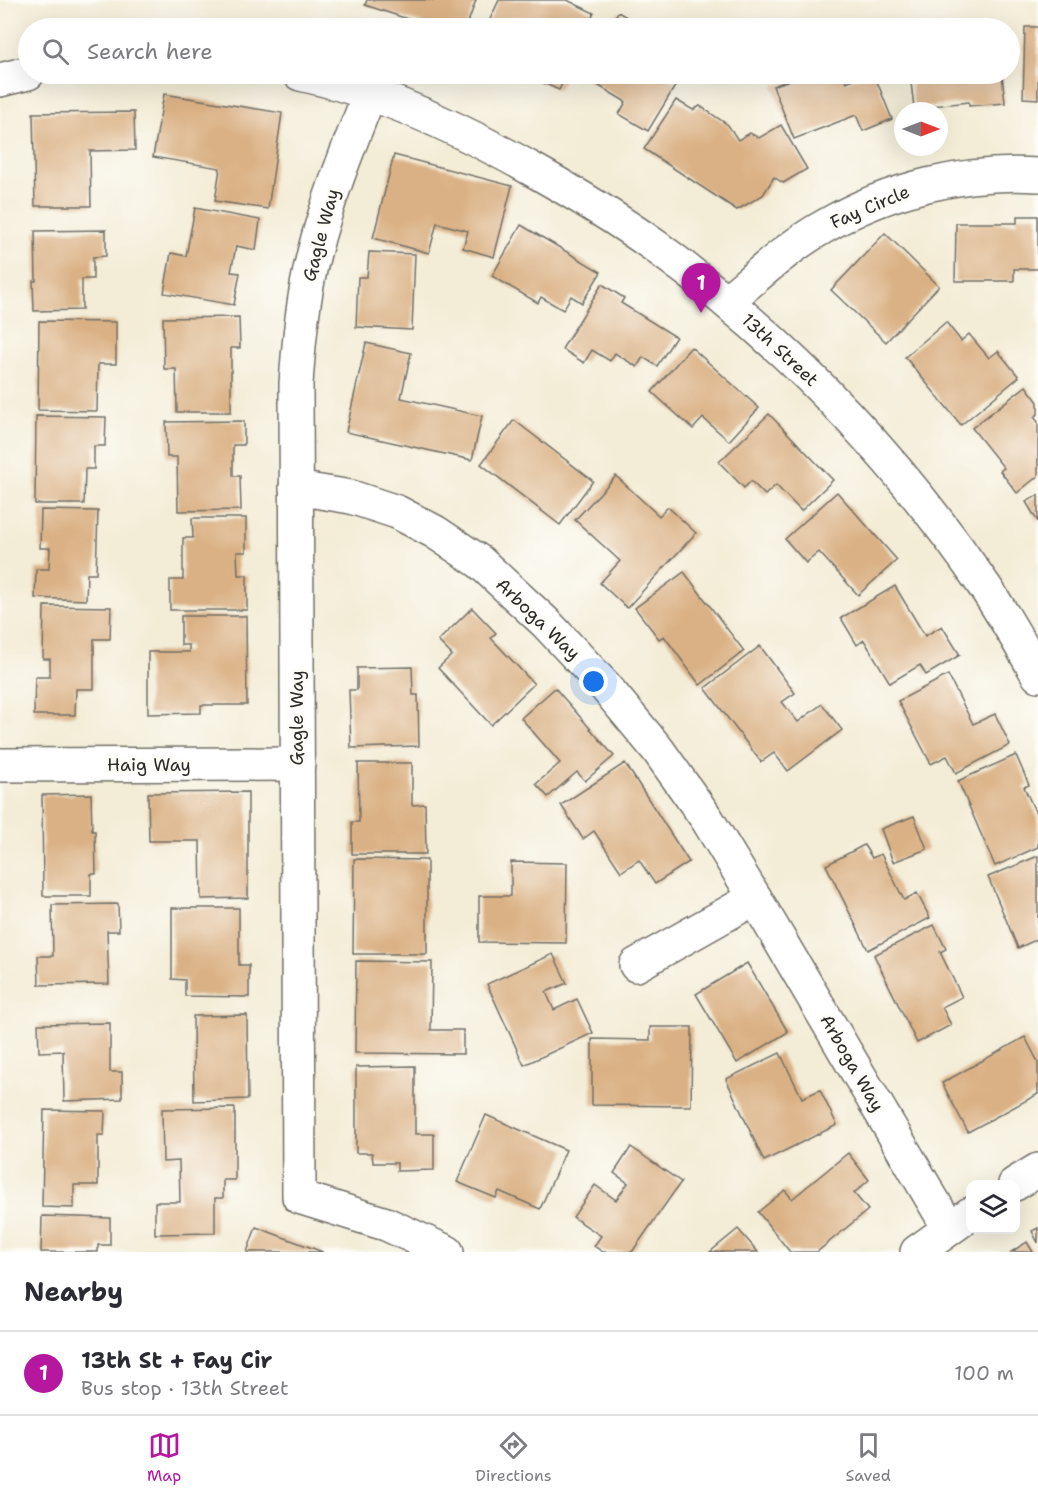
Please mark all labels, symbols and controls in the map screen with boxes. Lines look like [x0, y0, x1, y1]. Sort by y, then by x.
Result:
search box [18, 18, 1020, 84]
icon: search [39, 35, 72, 68]
text: Search here [87, 37, 213, 66]
north arrow [894, 102, 948, 156]
street label: Fay Circle [827, 180, 913, 234]
street label: Gagle Way [297, 186, 345, 284]
pin: 1 [682, 264, 720, 313]
street label: 13th Street [736, 308, 824, 392]
street label: Arboga Way [491, 573, 585, 665]
your location [579, 667, 608, 696]
street label: Gagle Way [285, 671, 309, 765]
street label: Haig Way [107, 753, 191, 777]
street label: Arboga Way [814, 1010, 890, 1116]
map controls [966, 1180, 1020, 1234]
button: layers [966, 1180, 1020, 1234]
text: Nearby [24, 1274, 123, 1309]
text: 13th St + Fay Cir [81, 1346, 272, 1375]
text: 1 [39, 1360, 48, 1386]
text: 100 m [954, 1360, 1014, 1386]
text: Bus stop · 13th Street [81, 1375, 289, 1401]
tab: Map [147, 1429, 181, 1486]
tab: Directions [475, 1429, 552, 1486]
tab: Saved [846, 1429, 891, 1486]

